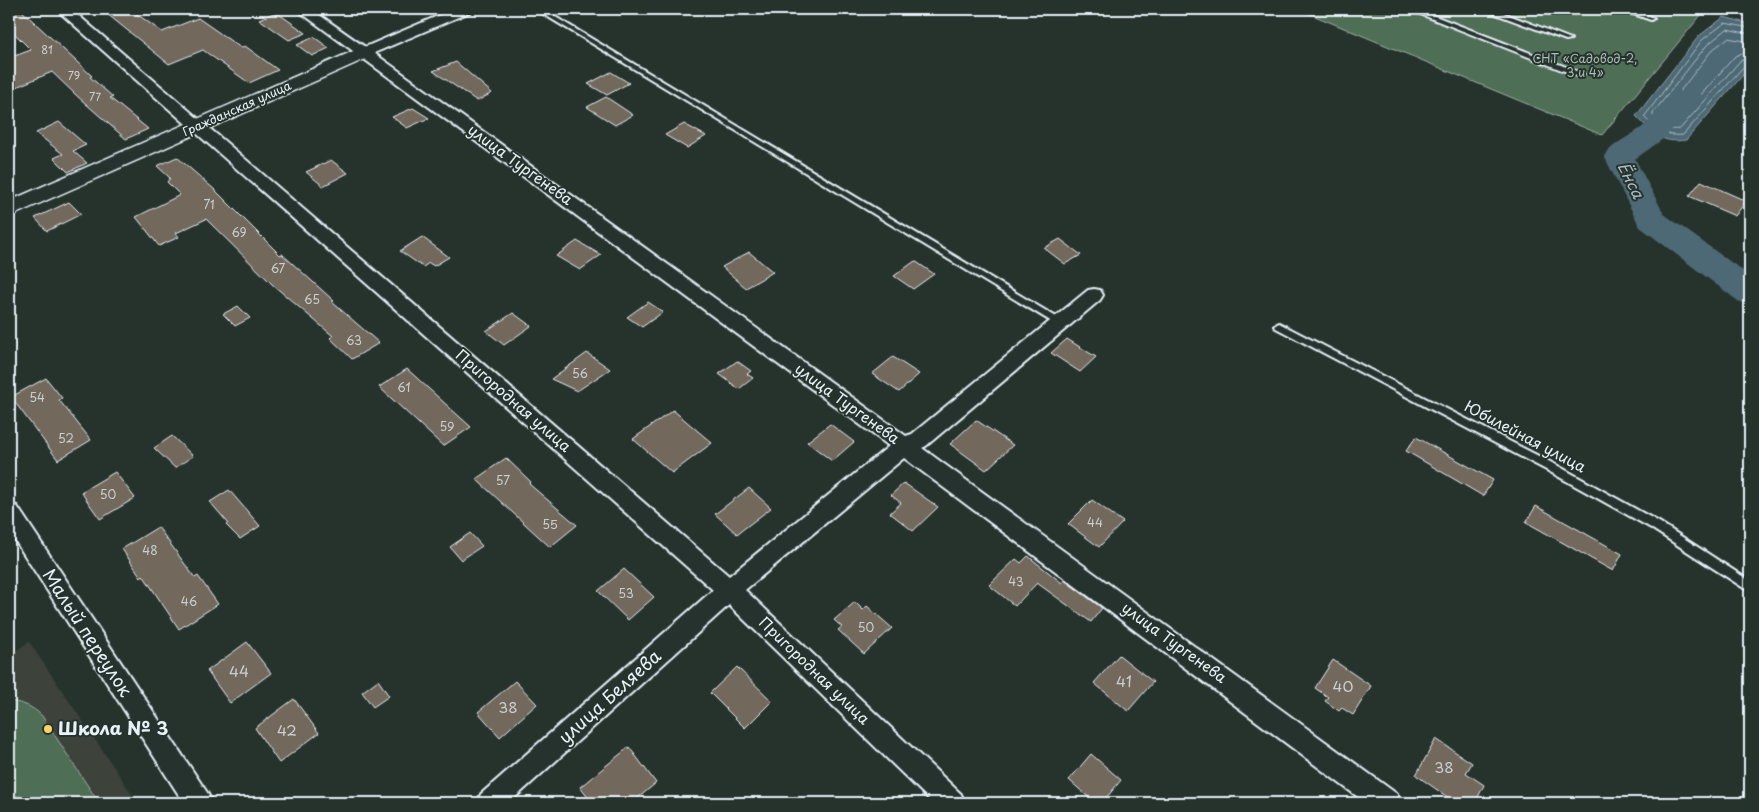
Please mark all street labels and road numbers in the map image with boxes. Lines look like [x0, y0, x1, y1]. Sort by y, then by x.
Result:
street label: Гражданская улица [179, 76, 294, 140]
street label: улица Тургенева [464, 118, 579, 210]
street label: Пригородная улица [451, 343, 577, 457]
street label: улица Тургенева [791, 357, 906, 449]
street label: Юбилейная улица [1461, 394, 1591, 478]
street label: Малый переулок [37, 563, 140, 702]
street label: улица Тургенева [1118, 596, 1233, 688]
street label: Пригородная улица [754, 611, 876, 729]
street label: улица Беляева [552, 642, 667, 749]

